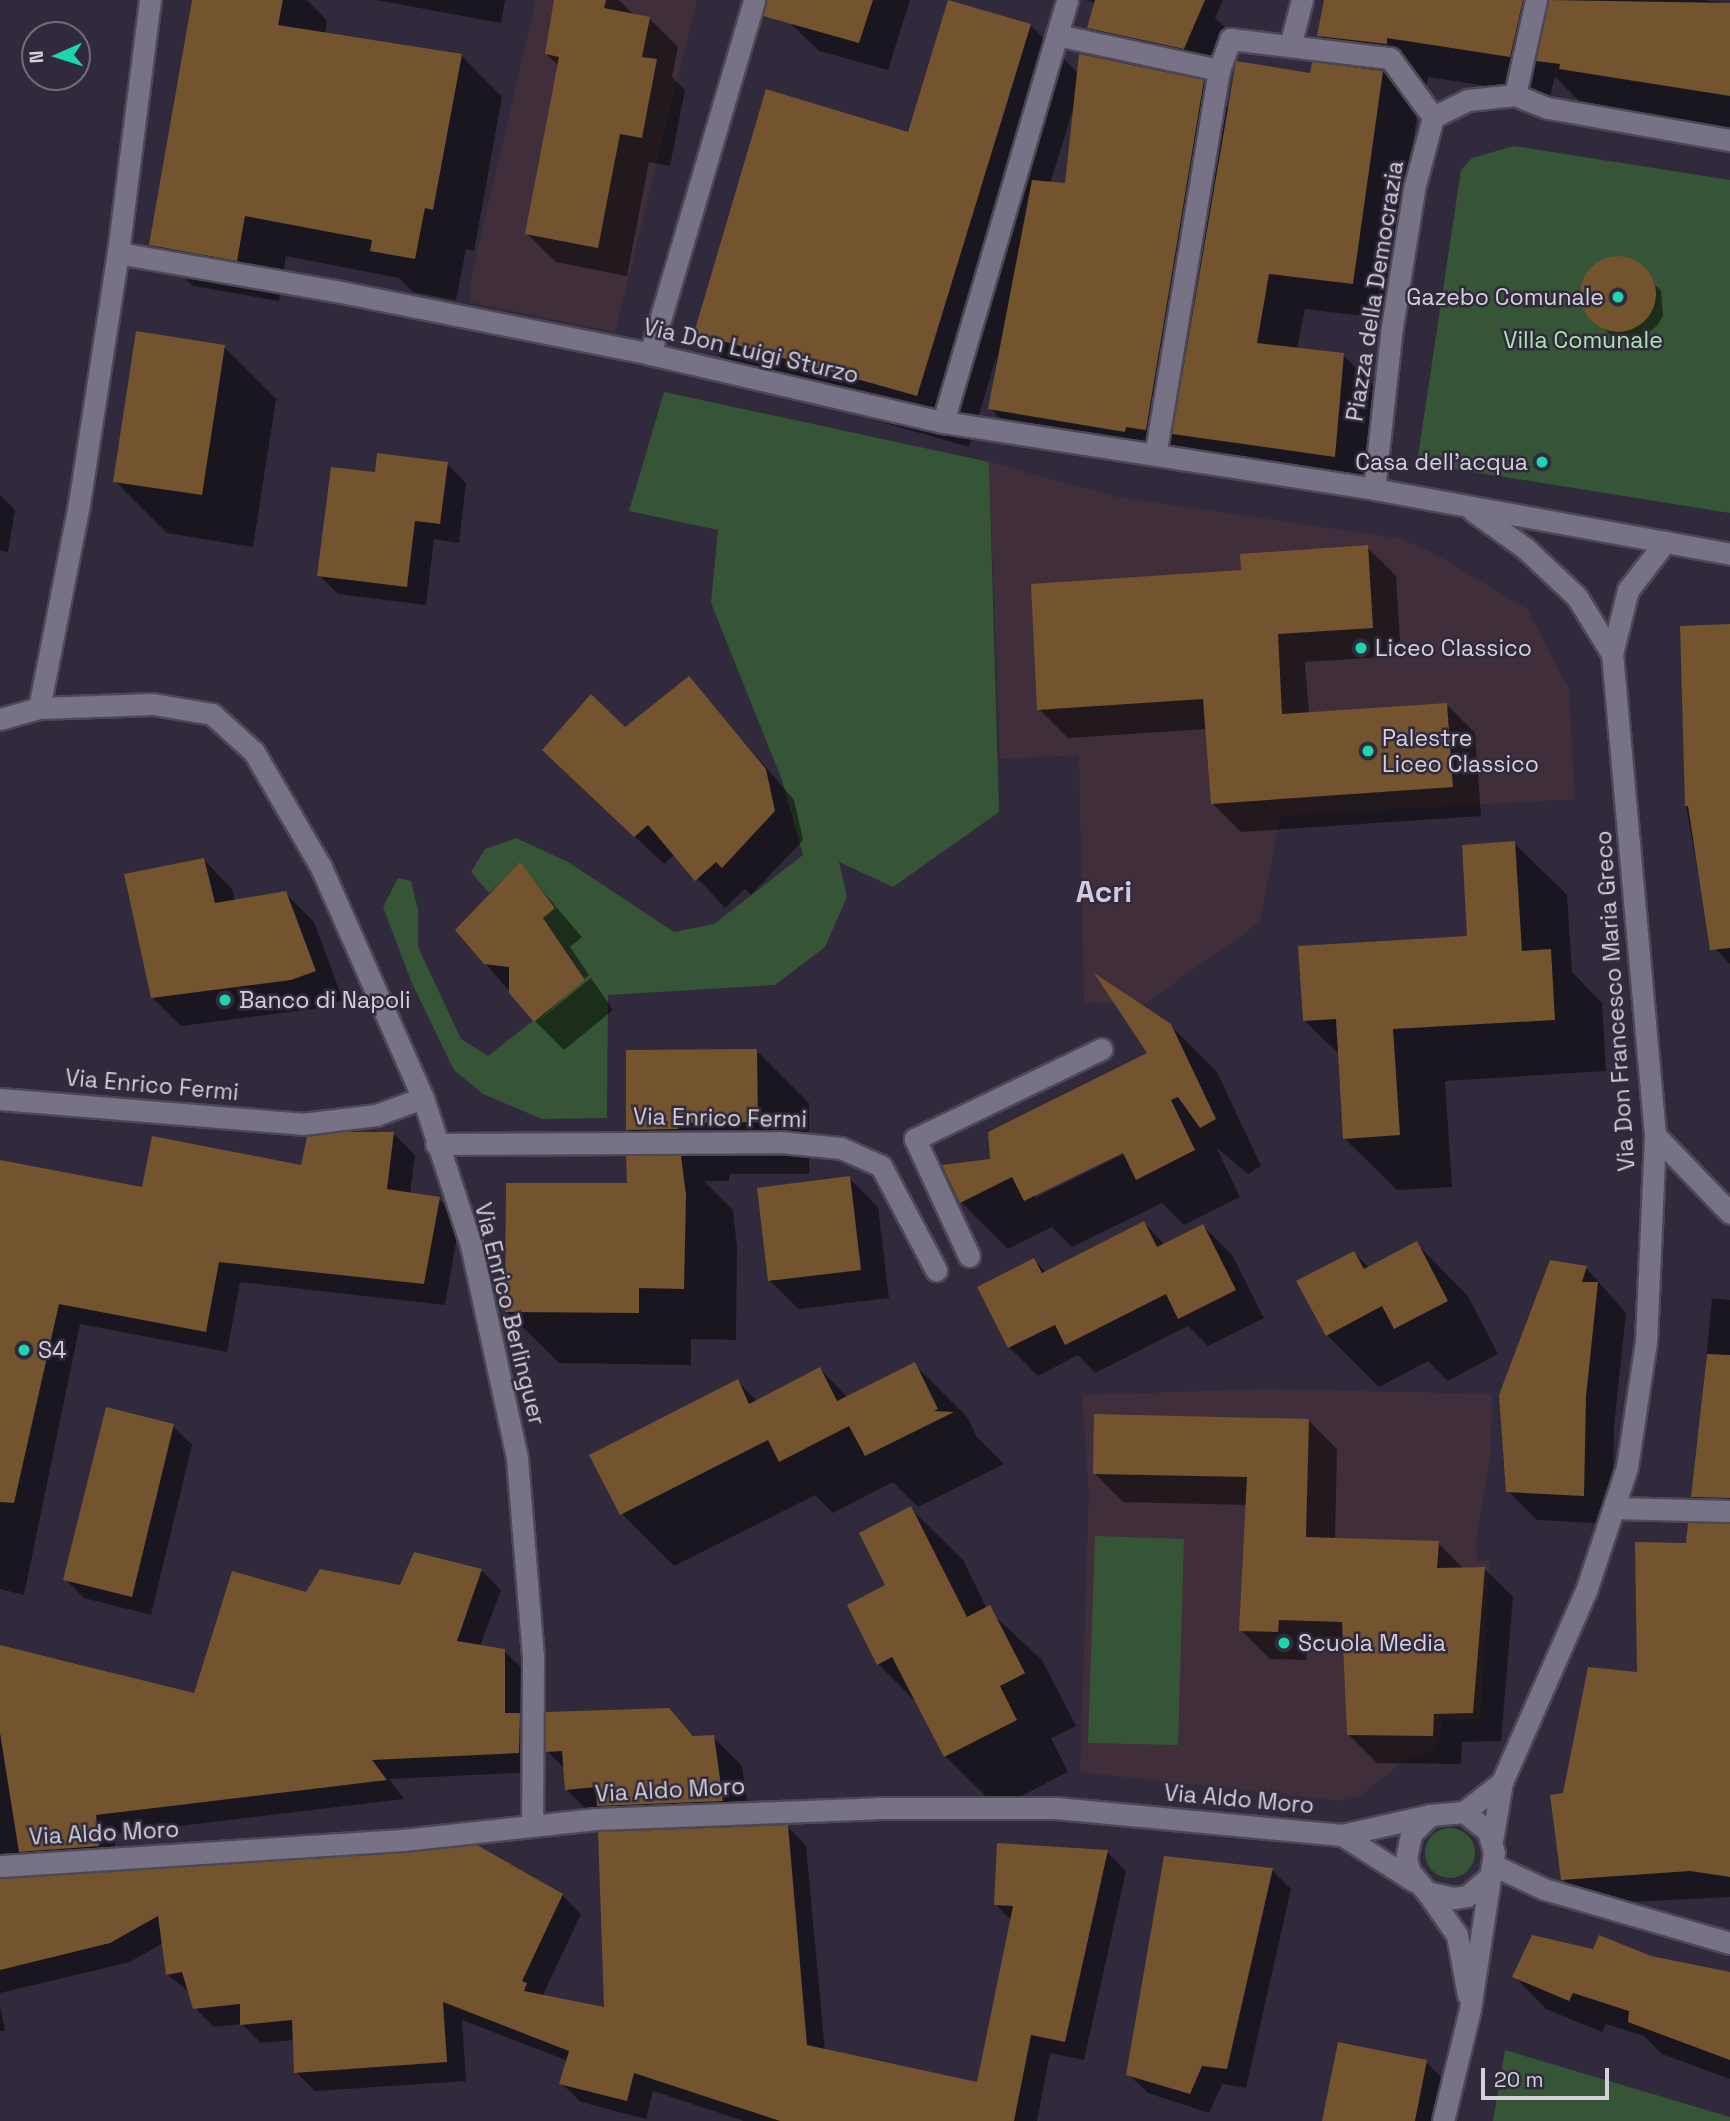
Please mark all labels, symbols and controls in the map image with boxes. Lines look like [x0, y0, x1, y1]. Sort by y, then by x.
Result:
north arrow [21, 21, 91, 91]
text: N [24, 50, 49, 64]
street label: Piazza della Democrazia [1341, 159, 1409, 423]
place label: Gazebo Comunale [1406, 283, 1604, 311]
marker: Gazebo Comunale [1610, 289, 1626, 305]
street label: Via Don Luigi Sturzo [641, 313, 861, 389]
park label: Villa Comunale [1503, 326, 1663, 354]
place label: Casa dell'acqua [1355, 448, 1528, 476]
marker: Casa dell'acqua [1534, 454, 1550, 470]
place label: Liceo Classico [1375, 634, 1532, 662]
marker: Liceo Classico [1353, 640, 1369, 656]
place label: Palestre Liceo Classico [1382, 724, 1539, 778]
marker: Palestre Liceo Classico [1360, 743, 1376, 759]
street label: Via Don Francesco Maria Greco [1589, 830, 1641, 1172]
district label: Acri [1076, 874, 1132, 910]
place label: Banco di Napoli [239, 986, 411, 1014]
marker: Banco di Napoli [217, 992, 233, 1008]
street label: Via Enrico Fermi [64, 1064, 240, 1106]
street label: Via Enrico Fermi [633, 1103, 807, 1133]
street label: Via Enrico Berlinguer [469, 1200, 551, 1428]
place label: S4 [38, 1336, 66, 1364]
marker: S4 [16, 1342, 32, 1358]
place label: Scuola Media [1298, 1629, 1446, 1657]
marker: Scuola Media [1276, 1635, 1292, 1651]
street label: Via Aldo Moro [594, 1772, 746, 1808]
street label: Via Aldo Moro [1163, 1779, 1315, 1819]
street label: Via Aldo Moro [28, 1815, 180, 1851]
scale bar [1485, 2054, 1613, 2098]
text: 20 m [1494, 2066, 1544, 2093]

